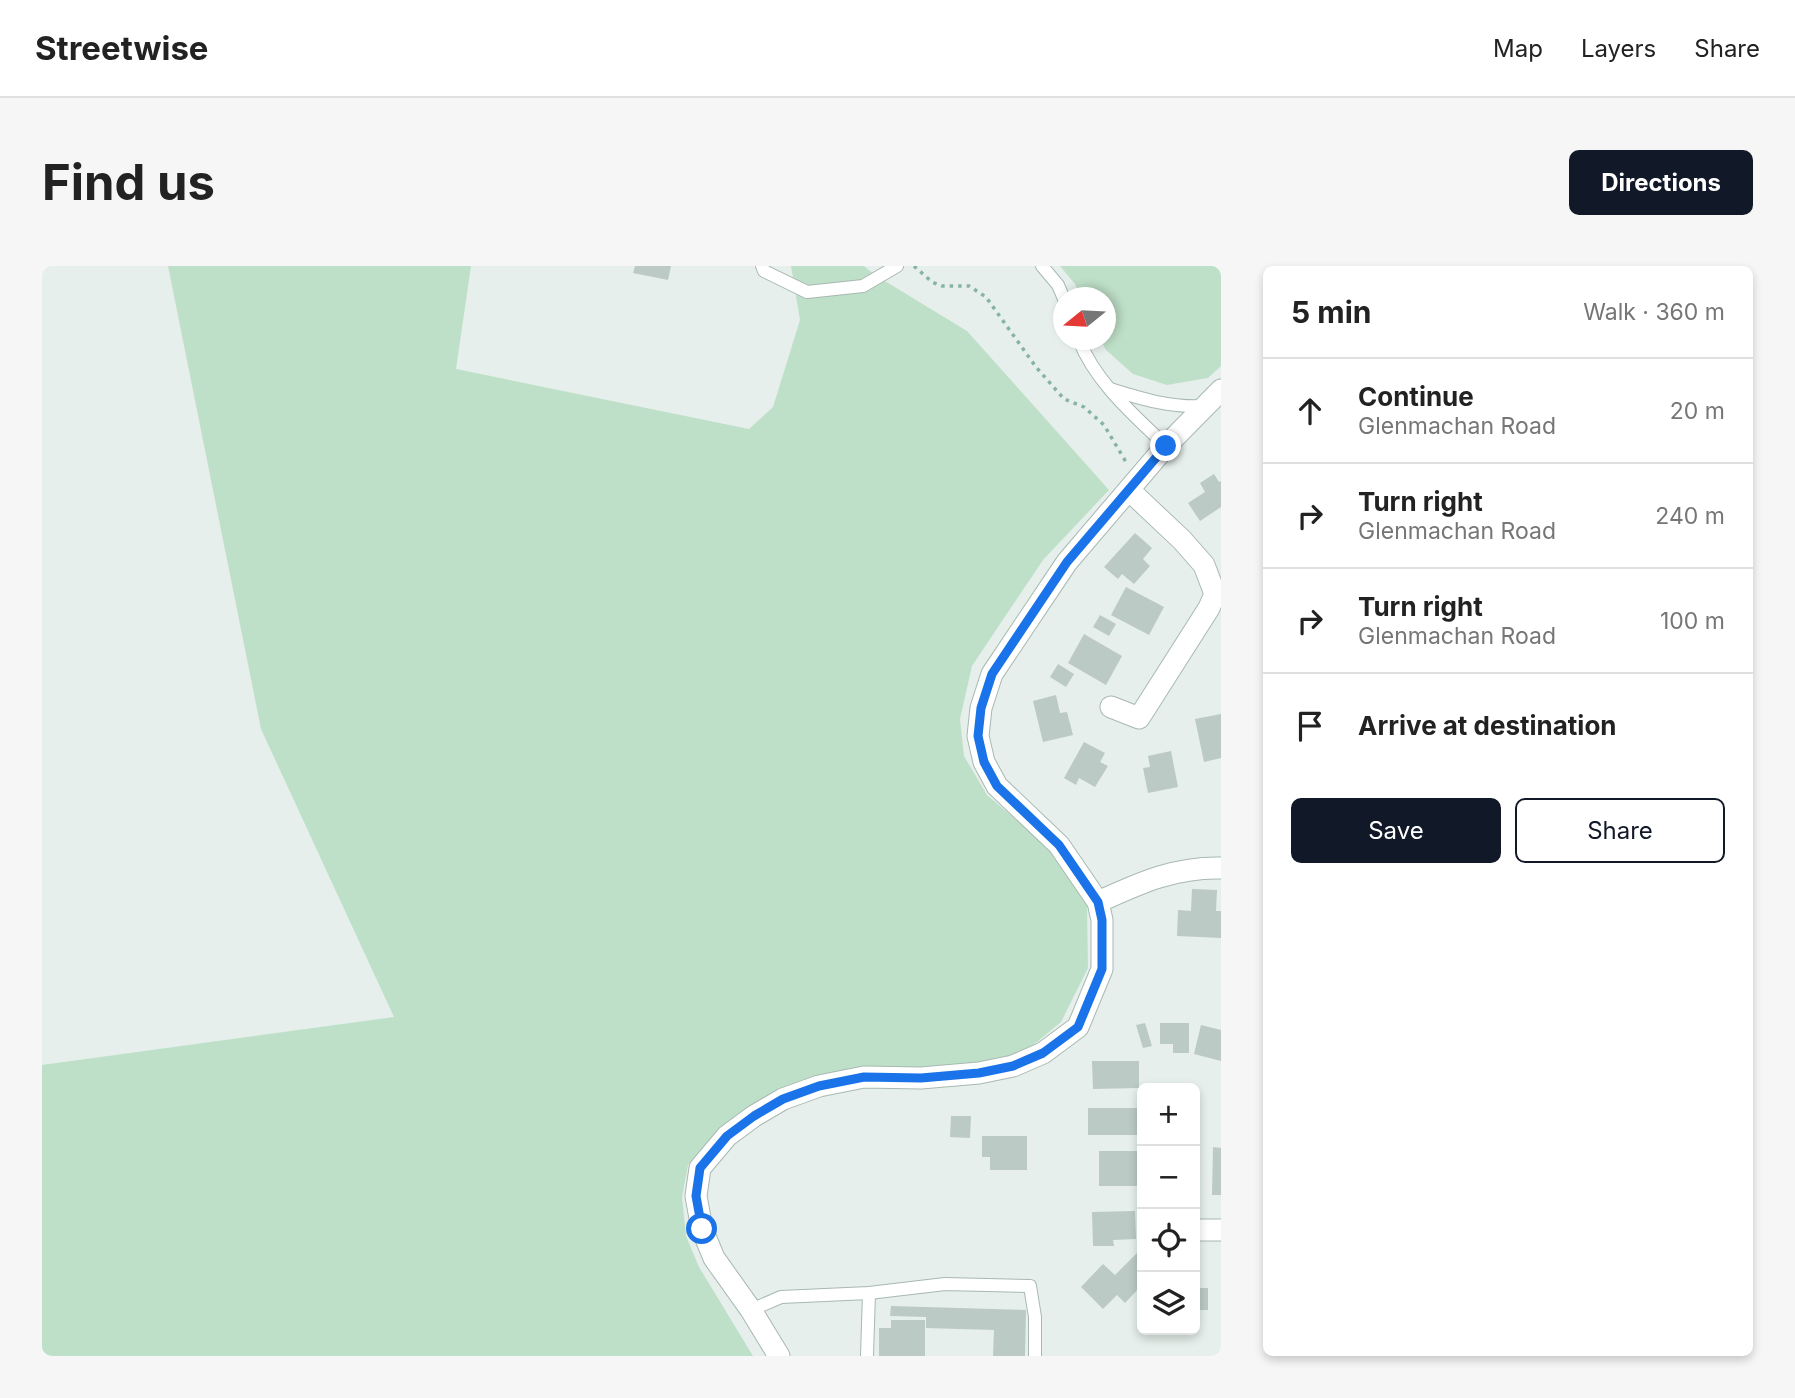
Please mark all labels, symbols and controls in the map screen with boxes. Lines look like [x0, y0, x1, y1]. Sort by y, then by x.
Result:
text: Streetwise [35, 28, 209, 68]
text: Map [1493, 34, 1543, 63]
text: Layers [1581, 34, 1656, 63]
text: Share [1694, 34, 1760, 63]
button: Directions [1569, 150, 1753, 215]
text: Find us [42, 153, 215, 212]
north arrow [1053, 287, 1116, 350]
text: 5 min [1291, 294, 1371, 330]
text: Walk · 360 m [1583, 298, 1725, 326]
text: Continue [1358, 381, 1474, 412]
icon: ahead [1291, 392, 1329, 430]
text: 20 m [1670, 397, 1725, 425]
text: Glenmachan Road [1358, 412, 1556, 440]
route end [1150, 430, 1181, 461]
text: Turn right [1358, 486, 1483, 517]
icon: right [1291, 497, 1329, 535]
text: 240 m [1655, 502, 1725, 530]
text: Glenmachan Road [1358, 517, 1556, 545]
text: Turn right [1358, 591, 1483, 622]
icon: right [1291, 602, 1329, 640]
text: 100 m [1660, 607, 1725, 635]
text: Glenmachan Road [1358, 622, 1556, 650]
icon: arrive [1291, 707, 1329, 745]
text: Arrive at destination [1358, 710, 1617, 741]
button: Save [1291, 798, 1501, 863]
button: Share [1515, 798, 1725, 863]
map controls [1137, 1083, 1200, 1335]
button: + [1137, 1083, 1200, 1146]
button: − [1137, 1146, 1200, 1209]
button: locate [1137, 1209, 1200, 1272]
route start [686, 1213, 717, 1244]
button: layers [1137, 1272, 1200, 1335]

